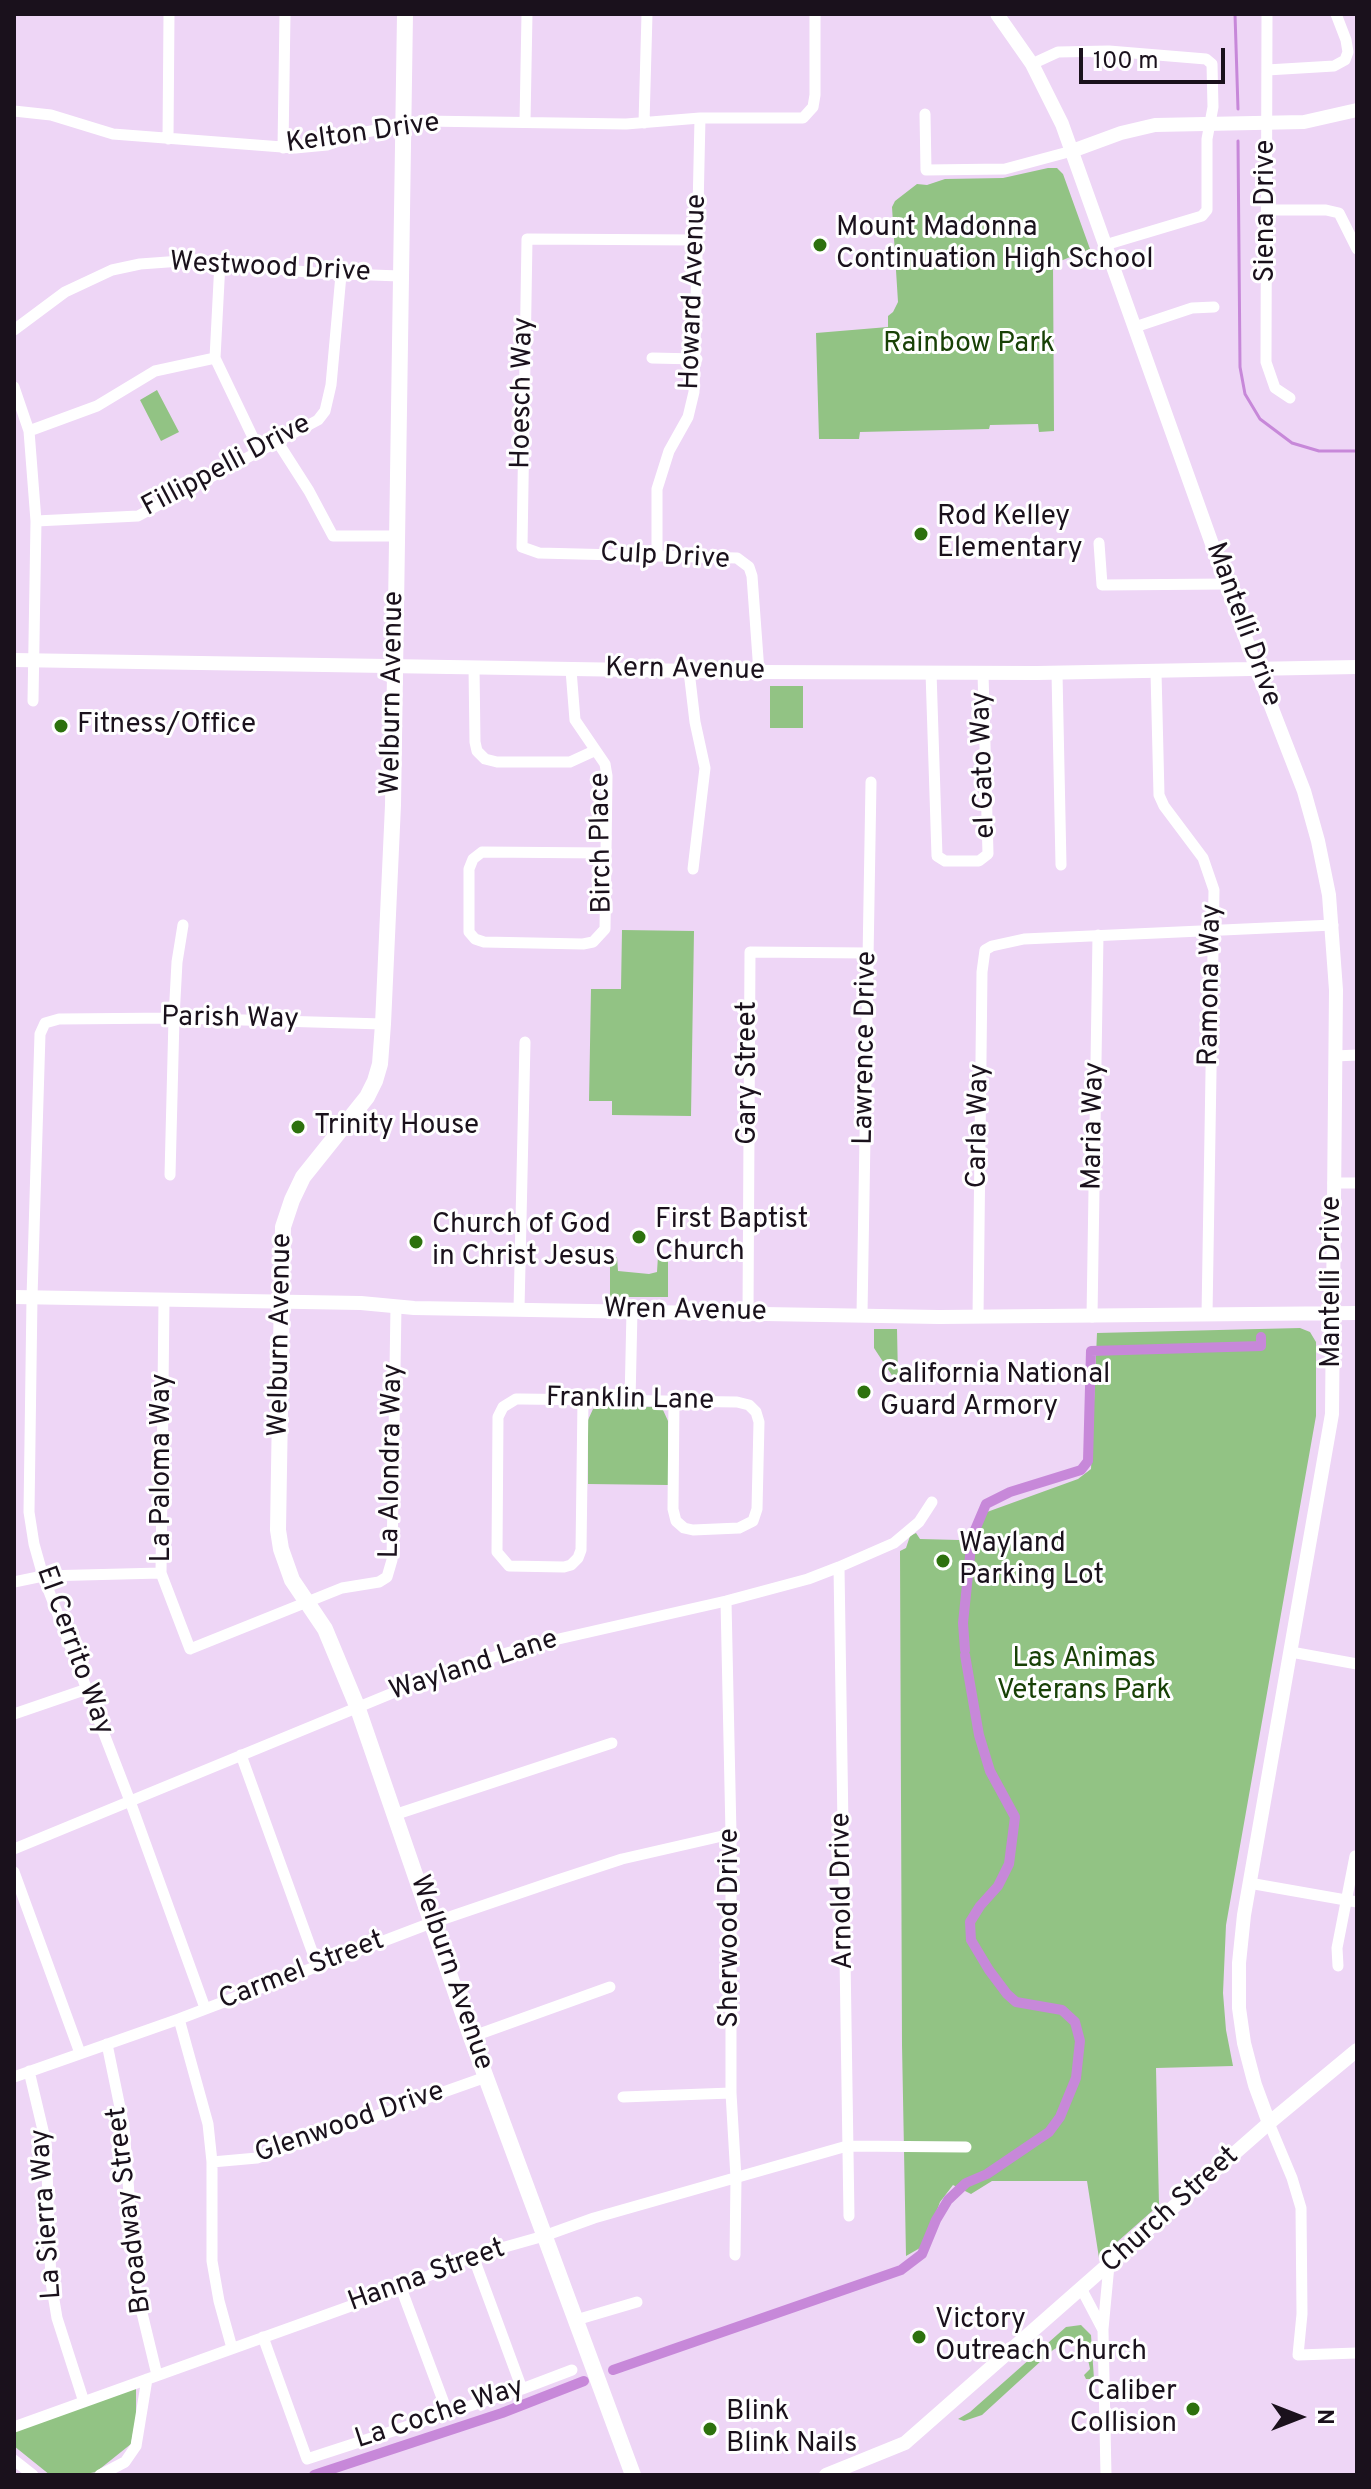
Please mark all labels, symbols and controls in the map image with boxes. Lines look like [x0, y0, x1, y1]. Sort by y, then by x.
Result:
scale bar [1083, 32, 1229, 82]
text: 100 m [1093, 47, 1159, 77]
street label: Kelton Drive [284, 108, 442, 162]
street label: Siena Drive [1250, 140, 1284, 282]
street label: Howard Avenue [675, 194, 715, 390]
place label: Mount Madonna Continuation High School [836, 212, 1154, 278]
marker: Mount Madonna Continuation High School [811, 236, 829, 254]
street label: Westwood Drive [169, 247, 371, 291]
street label: Hoesch Way [506, 317, 542, 469]
park label: Rainbow Park [883, 328, 1055, 362]
street label: Fillippelli Drive [137, 408, 317, 526]
place label: Rod Kelley Elementary [937, 501, 1083, 567]
marker: Rod Kelley Elementary [912, 525, 930, 543]
street label: Culp Drive [599, 538, 731, 578]
street label: Mantelli Drive [1197, 538, 1287, 712]
street label: Welburn Avenue [375, 591, 413, 795]
street label: Kern Avenue [605, 653, 765, 689]
street label: el Gato Way [966, 691, 1004, 839]
place label: Fitness/Office [77, 709, 256, 743]
marker: Fitness/Office [52, 717, 70, 735]
street label: Birch Place [585, 772, 621, 914]
street label: Ramona Way [1194, 903, 1230, 1067]
street label: Lawrence Drive [849, 951, 885, 1145]
street label: Gary Street [732, 1001, 766, 1145]
street label: Parish Way [161, 1002, 299, 1038]
street label: Maria Way [1077, 1062, 1113, 1190]
street label: Carla Way [962, 1063, 998, 1189]
place label: Trinity House [314, 1110, 479, 1144]
marker: Trinity House [289, 1118, 307, 1136]
street label: Mantelli Drive [1316, 1196, 1350, 1368]
place label: First Baptist Church [655, 1204, 808, 1270]
place label: Church of God in Christ Jesus [432, 1209, 615, 1275]
marker: First Baptist Church [630, 1228, 648, 1246]
street label: Welburn Avenue [263, 1233, 301, 1437]
marker: Church of God in Christ Jesus [407, 1233, 425, 1251]
street label: Wren Avenue [603, 1294, 767, 1330]
place label: California National Guard Armory [880, 1359, 1110, 1425]
street label: La Alondra Way [375, 1363, 411, 1559]
street label: La Paloma Way [146, 1373, 180, 1563]
street label: Franklin Lane [545, 1383, 715, 1419]
marker: California National Guard Armory [855, 1383, 873, 1401]
place label: Wayland Parking Lot [959, 1528, 1104, 1594]
marker: Wayland Parking Lot [934, 1552, 952, 1570]
street label: El Cerrito Way [27, 1562, 119, 1740]
street label: Wayland Lane [385, 1624, 563, 1710]
park label: Las Animas Veterans Park [997, 1643, 1171, 1709]
street label: Arnold Drive [826, 1812, 862, 1970]
street label: Sherwood Drive [714, 1828, 748, 2028]
street label: Welburn Avenue [401, 1871, 499, 2075]
street label: Carmel Street [215, 1925, 389, 2019]
street label: Glenwood Drive [251, 2076, 449, 2172]
street label: Broadway Street [102, 2105, 160, 2315]
street label: La Sierra Way [25, 2128, 71, 2300]
street label: Church Street [1095, 2140, 1247, 2282]
street label: Hanna Street [344, 2233, 510, 2321]
place label: Victory Outreach Church [935, 2304, 1147, 2370]
marker: Victory Outreach Church [910, 2328, 928, 2346]
street label: La Coche Way [351, 2372, 529, 2458]
place label: Caliber Collision [1070, 2376, 1177, 2442]
north arrow [1259, 2377, 1339, 2457]
place label: Blink Blink Nails [726, 2396, 857, 2462]
marker: Caliber Collision [1184, 2400, 1202, 2418]
text: N [1310, 2409, 1337, 2425]
marker: Blink Blink Nails [701, 2420, 719, 2438]

